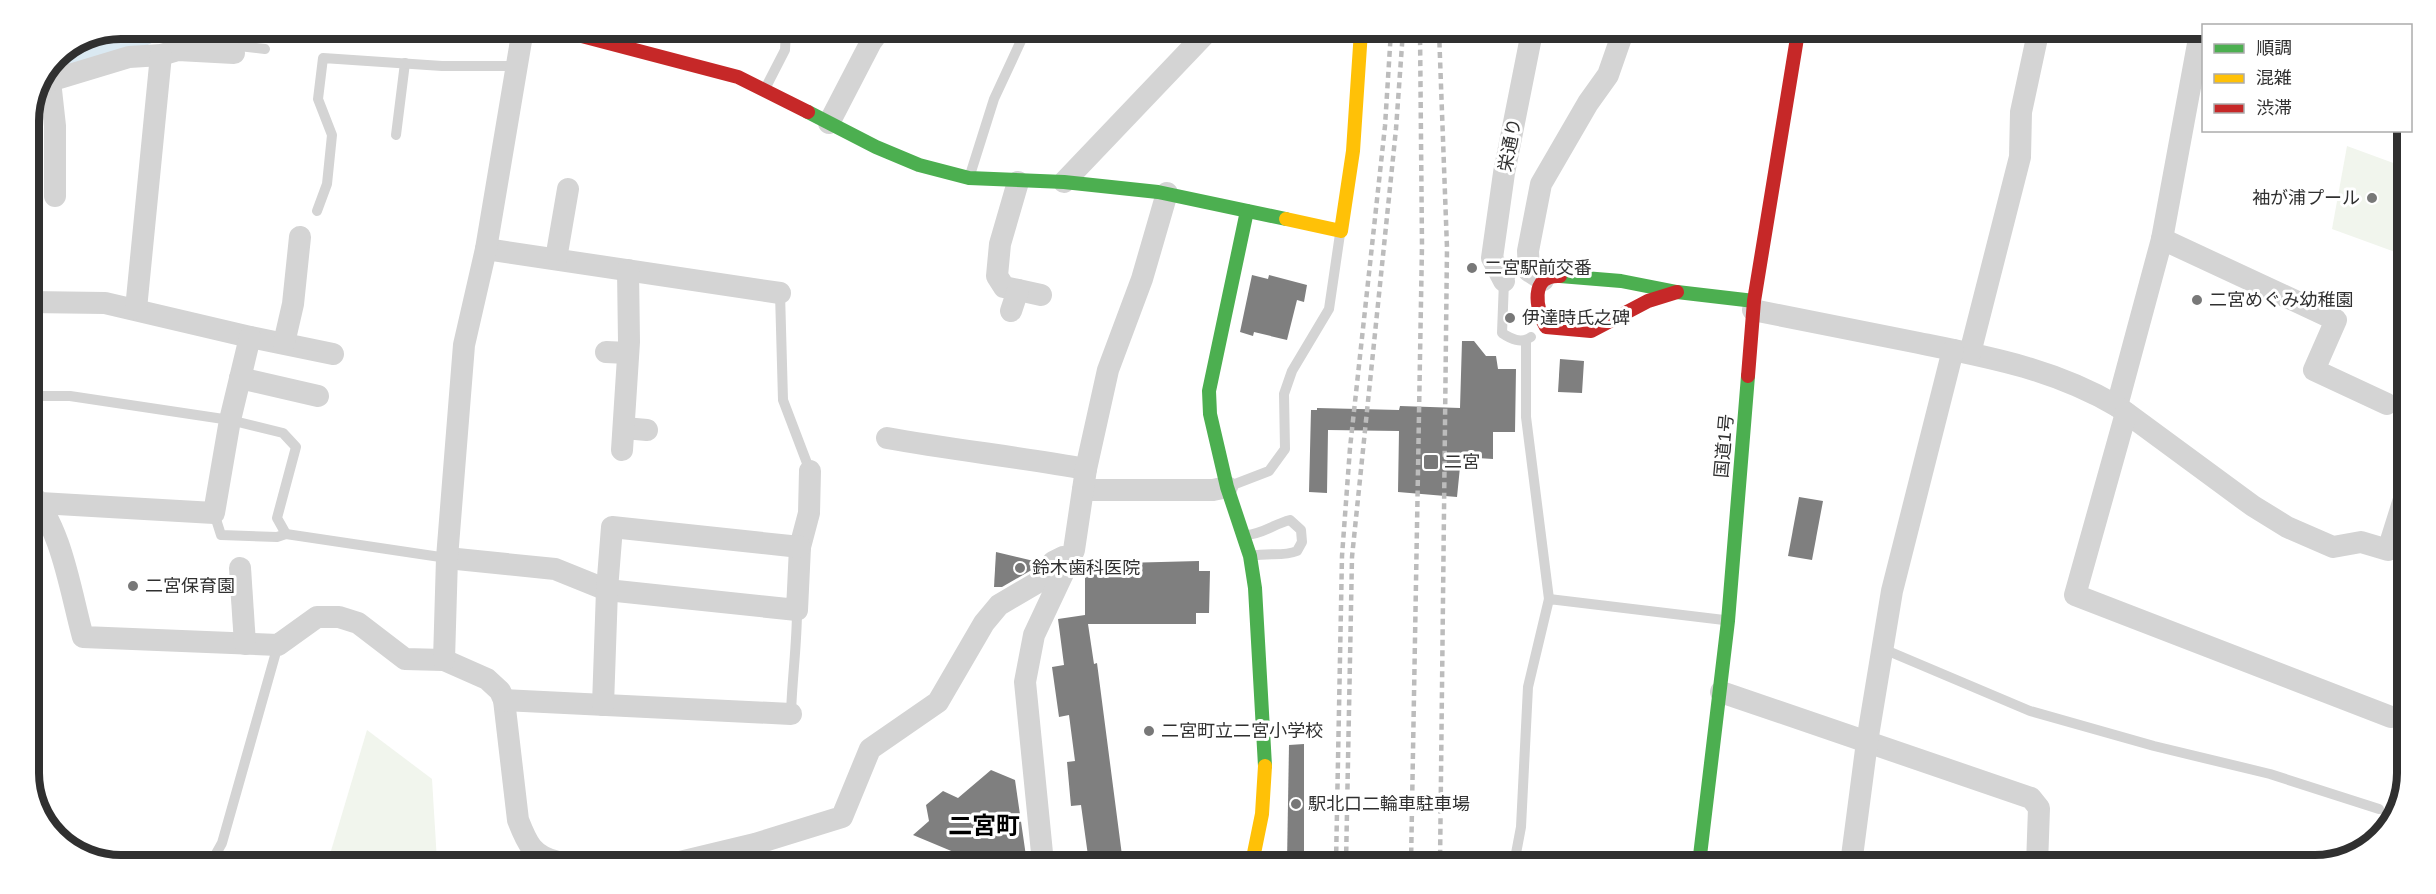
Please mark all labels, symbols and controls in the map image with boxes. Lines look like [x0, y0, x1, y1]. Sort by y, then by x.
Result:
legend [2202, 24, 2412, 132]
text: 順調 [2256, 38, 2292, 58]
text: 混雑 [2256, 68, 2292, 88]
text: 渋滞 [2256, 98, 2292, 118]
street label: 栄通り [1495, 117, 1525, 173]
place label: 袖が浦プール [2252, 188, 2360, 208]
marker: 袖が浦プール [2365, 191, 2379, 205]
place label: 二宮駅前交番 [1484, 258, 1592, 278]
marker: 二宮駅前交番 [1465, 261, 1479, 275]
place label: 二宮めぐみ幼稚園 [2209, 290, 2354, 310]
marker: 二宮めぐみ幼稚園 [2190, 293, 2204, 307]
place label: 伊達時氏之碑 [1522, 308, 1630, 328]
marker: 伊達時氏之碑 [1503, 311, 1517, 325]
street label: 国道1号 [1711, 413, 1737, 479]
place label: 二宮 [1444, 452, 1480, 472]
marker: 二宮 [1422, 453, 1440, 471]
place label: 鈴木歯科医院 [1032, 558, 1140, 578]
marker: 鈴木歯科医院 [1013, 561, 1027, 575]
place label: 二宮保育園 [145, 576, 235, 596]
marker: 二宮保育園 [126, 579, 140, 593]
place label: 二宮町立二宮小学校 [1161, 721, 1323, 741]
marker: 二宮町立二宮小学校 [1142, 724, 1156, 738]
place label: 駅北口二輪車駐車場 [1308, 794, 1470, 814]
marker: 駅北口二輪車駐車場 [1289, 797, 1303, 811]
district label: 二宮町 [948, 812, 1020, 839]

